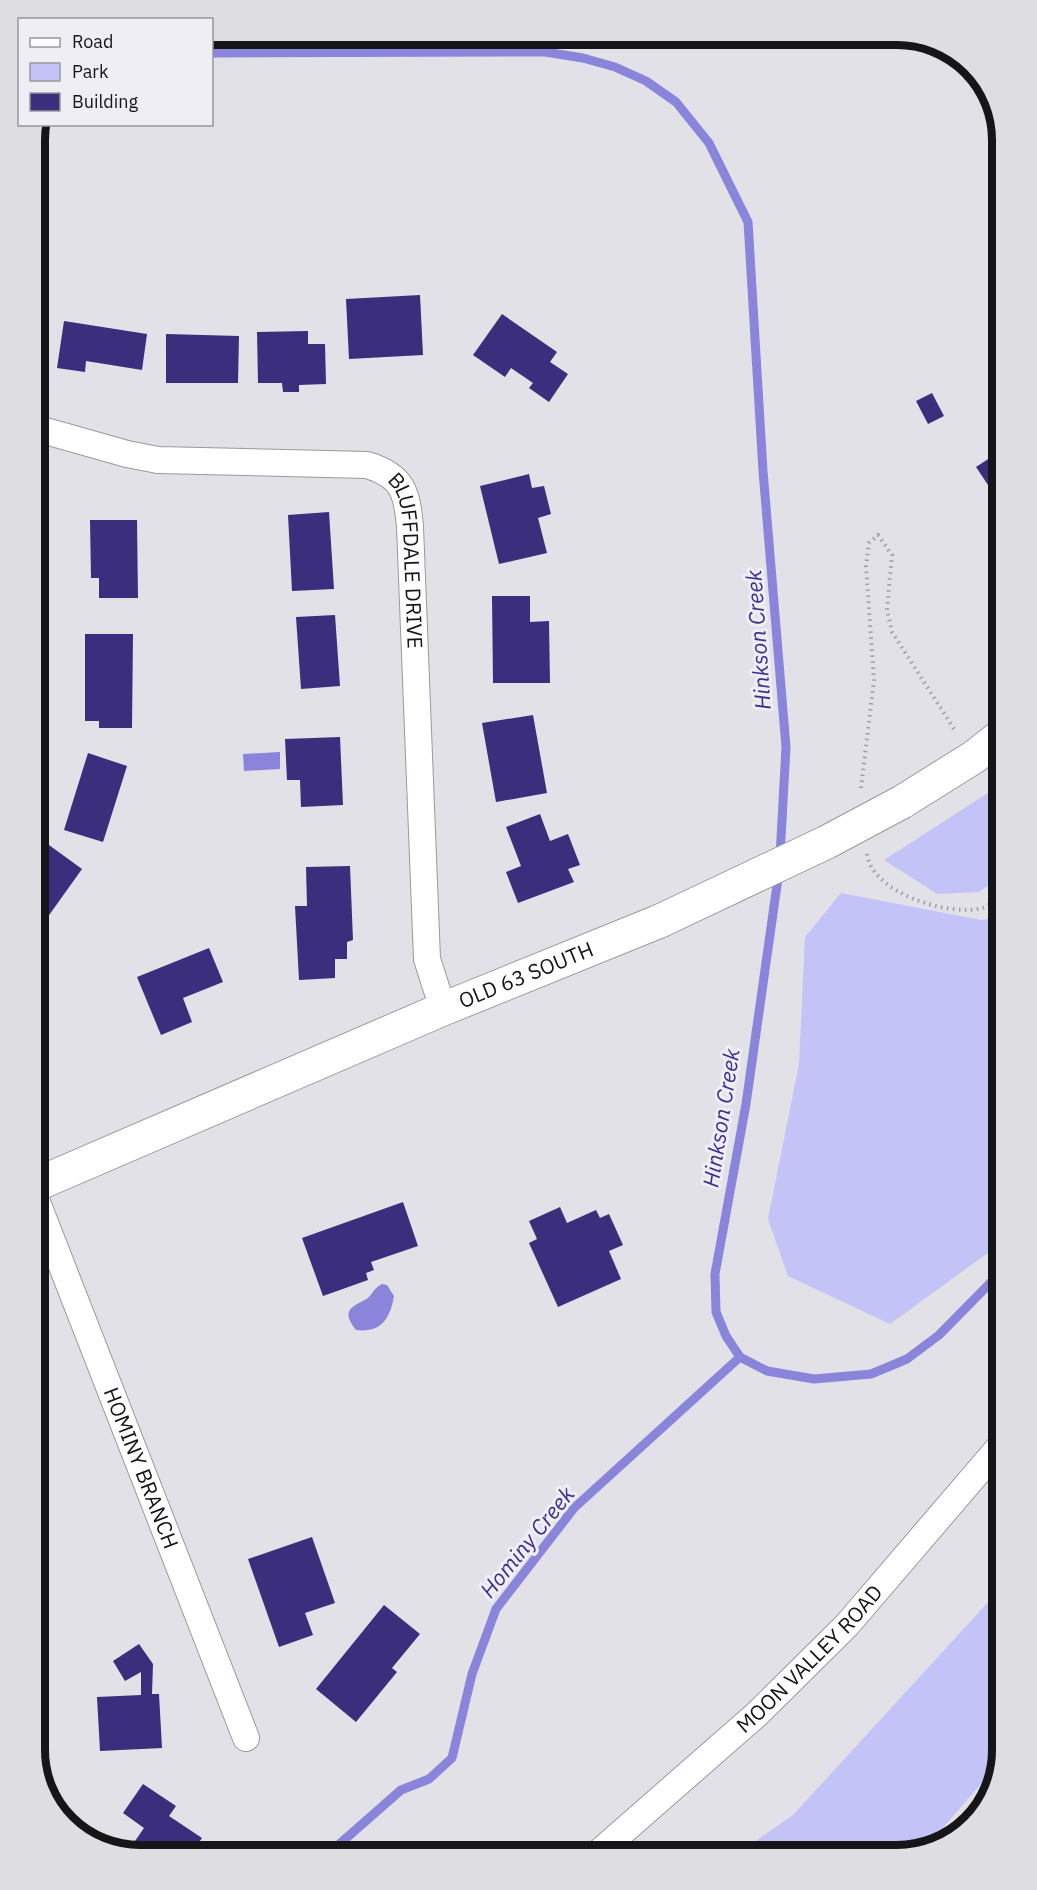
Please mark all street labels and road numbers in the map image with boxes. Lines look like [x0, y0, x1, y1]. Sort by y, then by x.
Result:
street label: BLUFFDALE DRIVE [382, 466, 430, 649]
street label: OLD 63 SOUTH [454, 935, 597, 1014]
street label: HOMINY BRANCH [98, 1383, 186, 1552]
street label: MOON VALLEY ROAD [730, 1579, 888, 1739]

